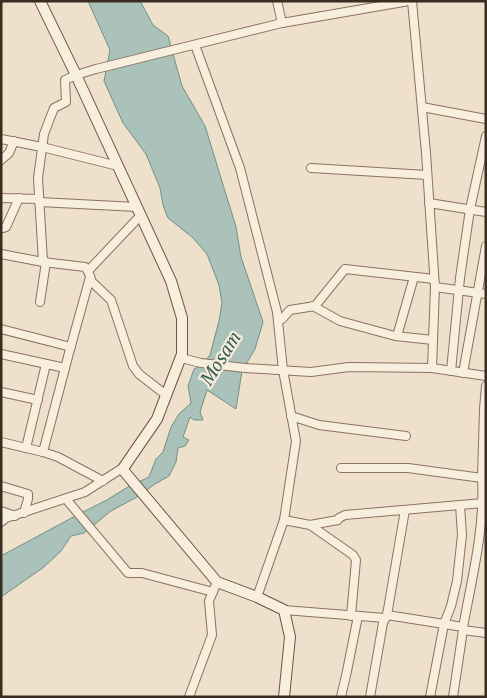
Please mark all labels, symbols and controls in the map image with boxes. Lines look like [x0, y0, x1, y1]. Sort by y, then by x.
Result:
water label: Mosam [193, 326, 246, 390]

